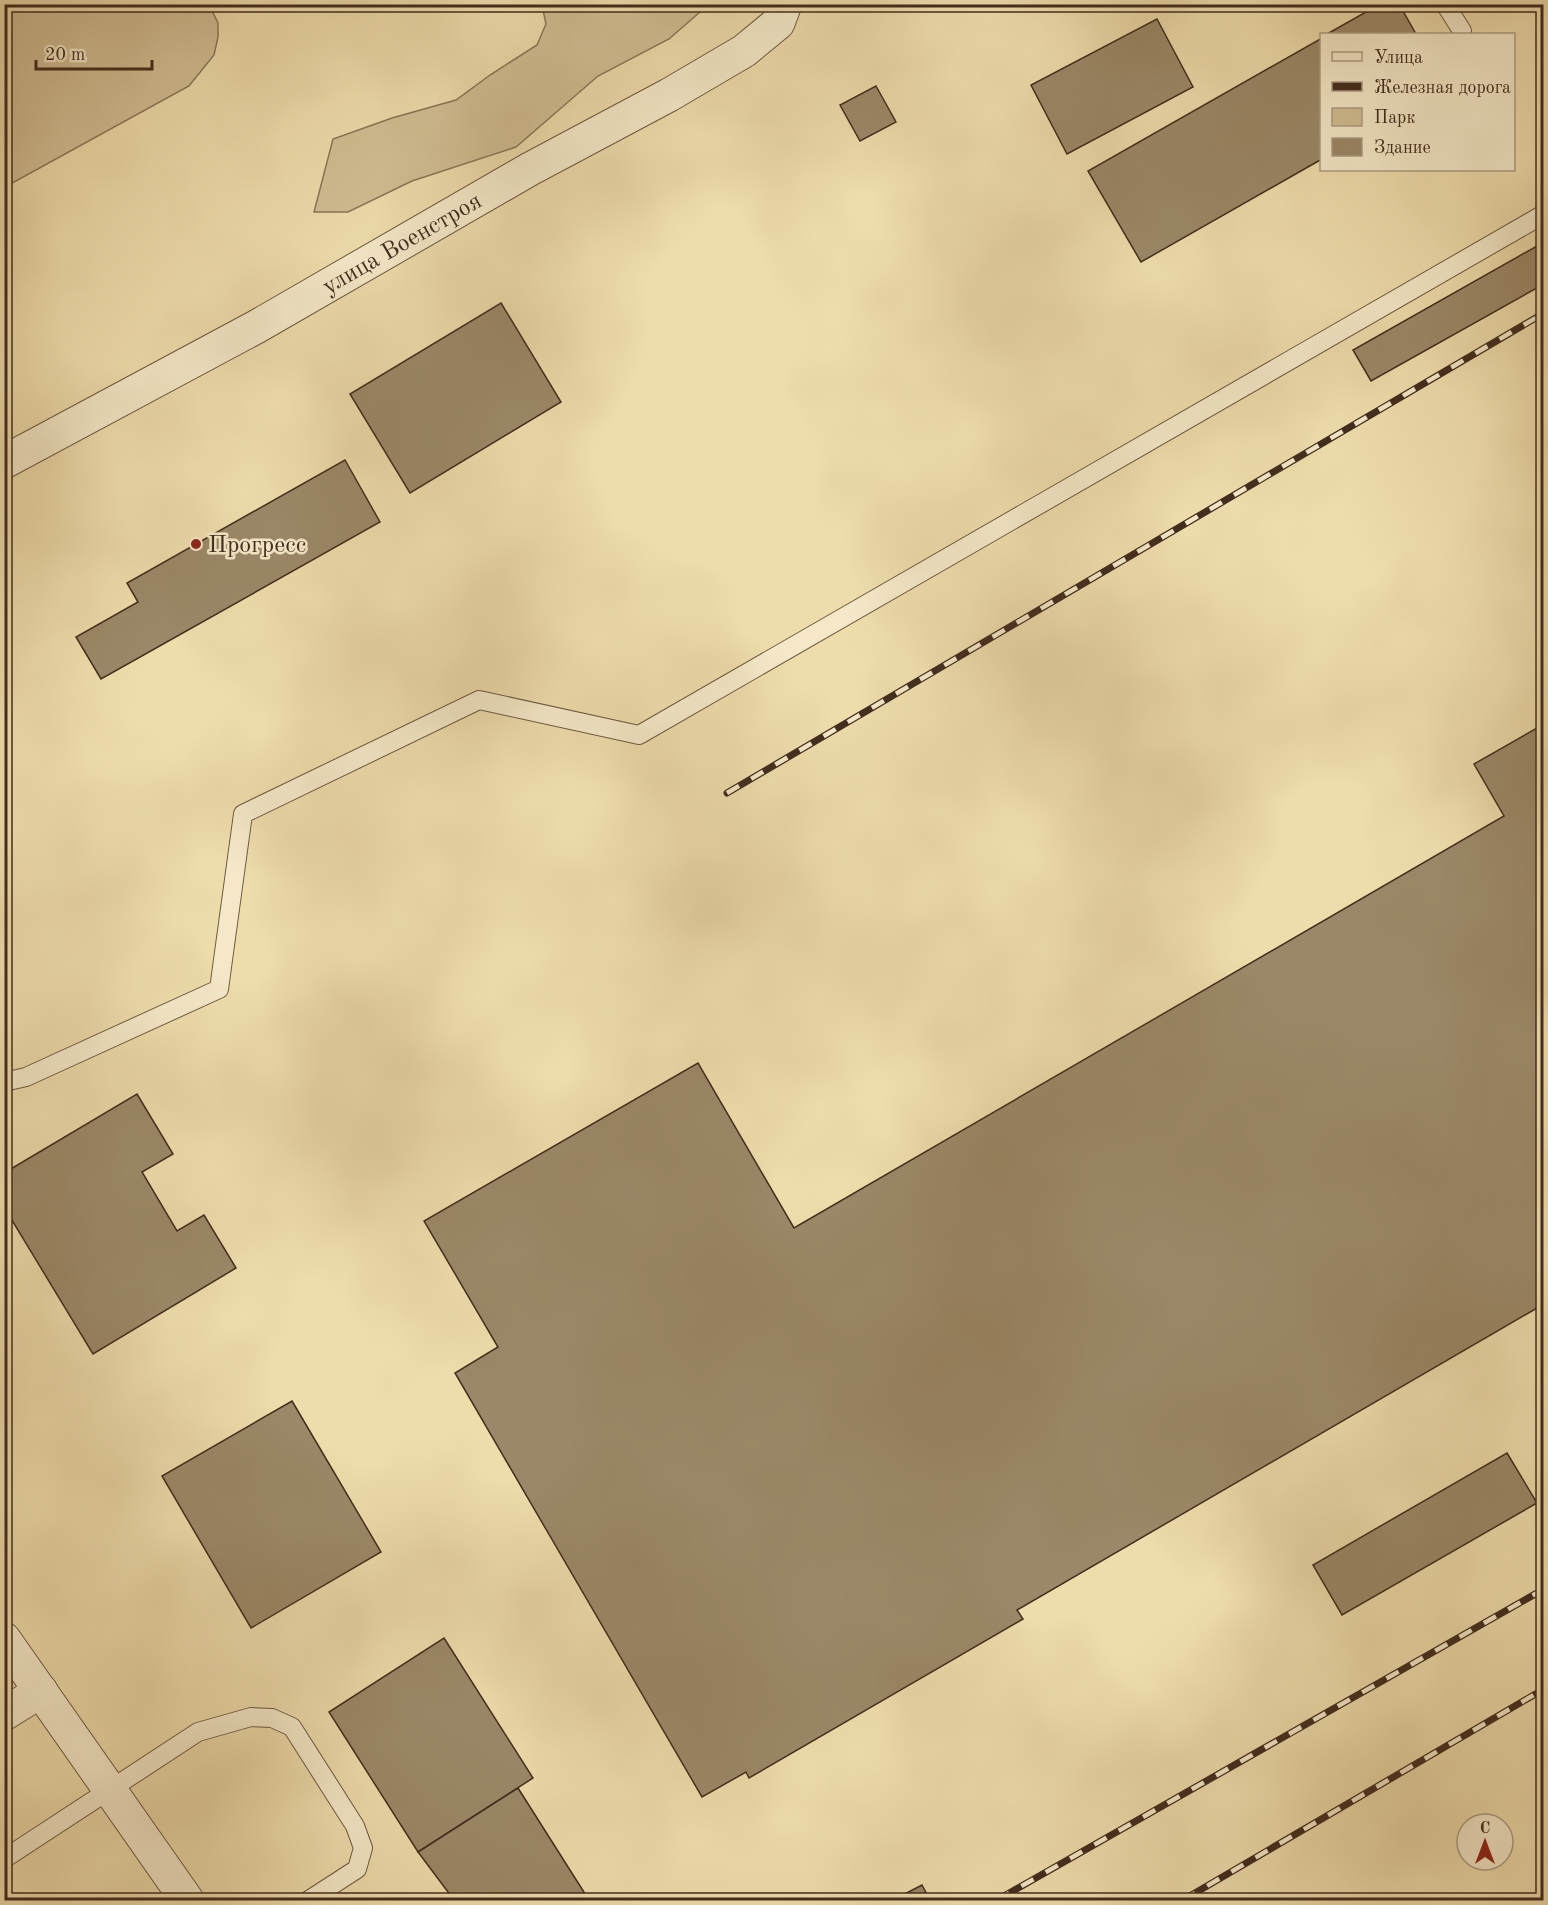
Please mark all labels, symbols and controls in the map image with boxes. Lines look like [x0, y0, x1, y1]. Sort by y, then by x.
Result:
scale bar [36, 33, 152, 71]
legend [1320, 33, 1515, 171]
text: 20 m [45, 46, 85, 64]
text: Улица [1374, 49, 1423, 67]
text: Железная дорога [1374, 79, 1511, 97]
text: Парк [1374, 109, 1415, 127]
text: Здание [1374, 139, 1431, 157]
street label: улица Военстроя [319, 190, 486, 300]
place label: Прогресс [208, 534, 306, 558]
marker: Прогресс [189, 537, 203, 551]
north arrow [1455, 1812, 1515, 1872]
text: С [1480, 1821, 1490, 1837]

